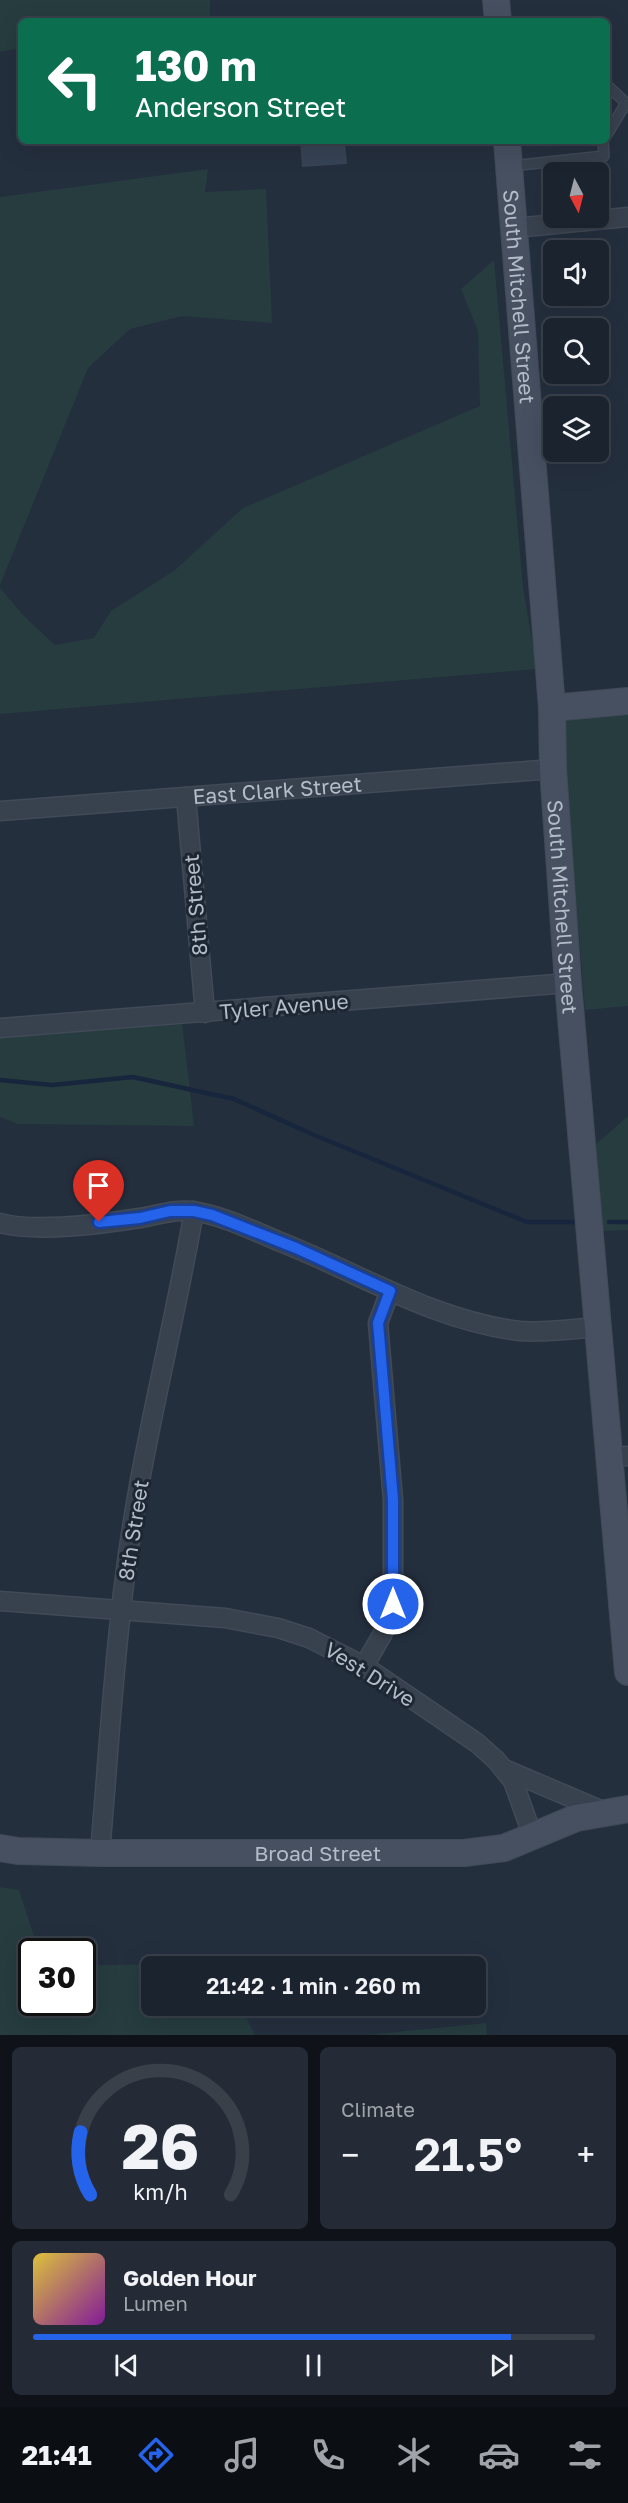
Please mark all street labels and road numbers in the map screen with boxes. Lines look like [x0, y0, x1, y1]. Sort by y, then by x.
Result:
street label: South Mitchell Street [498, 188, 541, 405]
street label: East Clark Street [192, 771, 363, 809]
street label: South Mitchell Street [542, 799, 584, 1015]
street label: 8th Street [178, 853, 212, 957]
street label: Tyler Avenue [218, 987, 350, 1025]
street label: 8th Street [112, 1478, 154, 1582]
street label: Vest Drive [320, 1636, 420, 1712]
street label: Broad Street [254, 1840, 381, 1866]

